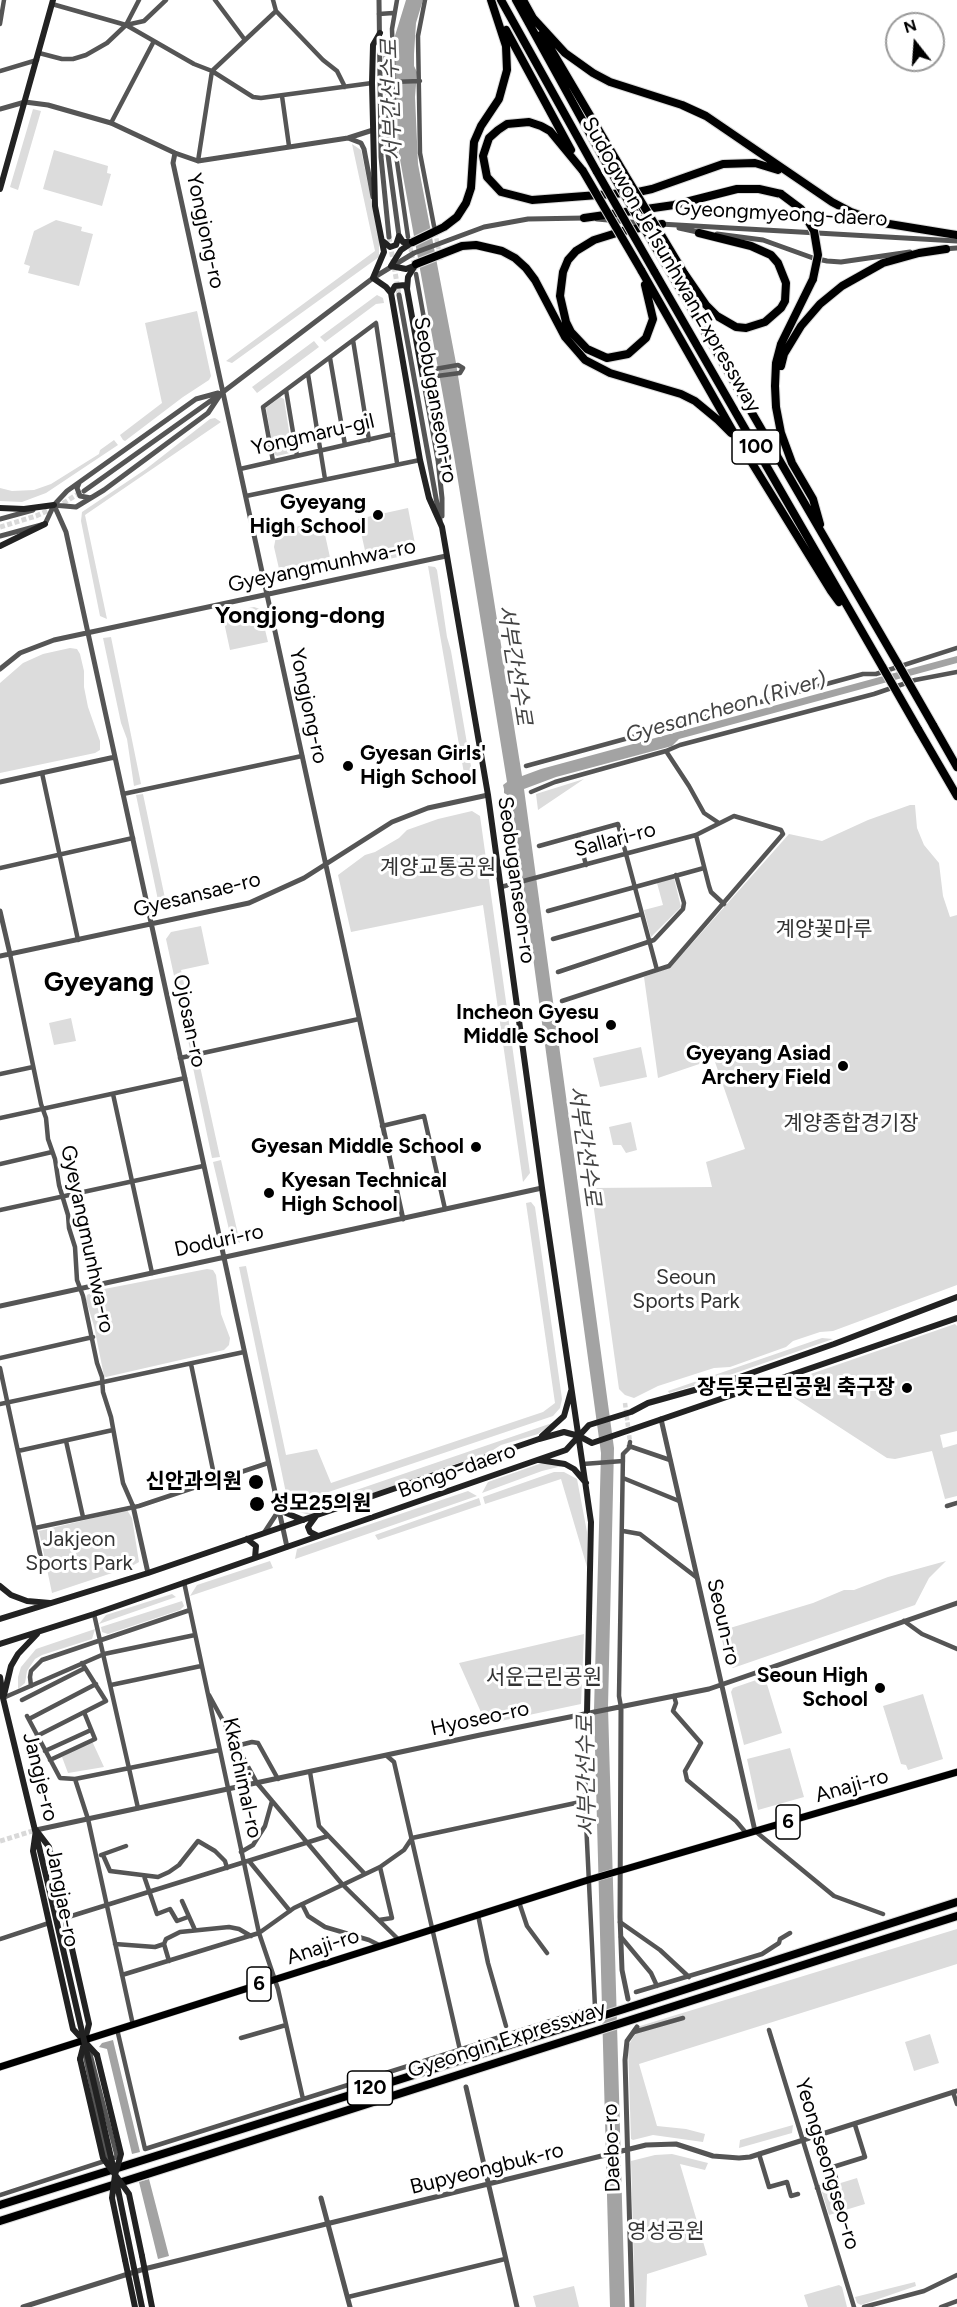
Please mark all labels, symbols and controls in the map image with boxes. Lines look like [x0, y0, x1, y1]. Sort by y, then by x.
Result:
north arrow [885, 12, 945, 72]
text: N [901, 15, 919, 37]
water label: 서부간선수로 [377, 39, 407, 161]
street label: Sudogwon Je1sunhwan Expressway [576, 113, 766, 417]
street label: Yongjong-ro [180, 171, 230, 291]
street label: Gyeongmyeong-daero [674, 196, 888, 232]
street label: Seobuganseon-ro [408, 315, 462, 485]
street label: Yongmaru-gil [249, 409, 377, 461]
road number: 100 [732, 430, 780, 464]
place label: Gyeyang High School [249, 490, 366, 540]
marker: Gyeyang High School [371, 508, 385, 522]
street label: Gyeyangmunhwa-ro [226, 534, 418, 598]
district label: Yongjong-dong [215, 602, 385, 630]
water label: 서부간선수로 [491, 603, 537, 727]
street label: Yongjong-ro [283, 646, 333, 766]
water label: Gyesancheon (River) [623, 667, 829, 749]
place label: Gyesan Girls' High School [360, 741, 486, 791]
marker: Gyesan Girls' High School [341, 759, 355, 773]
street label: Seobuganseon-ro [492, 795, 540, 965]
street label: Sallari-ro [571, 817, 659, 863]
park label: 계양교통공원 [380, 855, 496, 881]
street label: Gyesansae-ro [131, 867, 263, 923]
park label: 계양꽃마루 [776, 917, 872, 943]
district label: Gyeyang [44, 967, 154, 999]
street label: Ojosan-ro [167, 972, 211, 1070]
place label: Incheon Gyesu Middle School [456, 1000, 599, 1050]
marker: Incheon Gyesu Middle School [604, 1018, 618, 1032]
place label: Gyeyang Asiad Archery Field [686, 1041, 831, 1091]
marker: Gyeyang Asiad Archery Field [836, 1059, 850, 1073]
water label: 서부간선수로 [562, 1084, 606, 1208]
park label: 계양종합경기장 [783, 1111, 919, 1137]
place label: Gyesan Middle School [251, 1134, 464, 1160]
marker: Gyesan Middle School [469, 1140, 483, 1154]
street label: Gyeyangmunhwa-ro [55, 1143, 119, 1335]
place label: Kyesan Technical High School [281, 1168, 447, 1218]
marker: Kyesan Technical High School [262, 1186, 276, 1200]
street label: Doduri-ro [172, 1219, 266, 1263]
park label: Seoun Sports Park [632, 1265, 740, 1315]
place label: 장두못근린공원 축구장 [697, 1375, 895, 1401]
marker: 장두못근린공원 축구장 [900, 1381, 914, 1395]
street label: Bongo-daero [395, 1438, 519, 1504]
place label: 신안과의원 [145, 1469, 242, 1495]
marker: 신안과의원 [247, 1473, 265, 1491]
place label: 성모25의원 [270, 1491, 372, 1517]
marker: 성모25의원 [248, 1495, 266, 1513]
park label: Jakjeon Sports Park [25, 1527, 133, 1577]
street label: Seoun-ro [701, 1576, 745, 1668]
place label: Seoun High School [757, 1663, 868, 1713]
park label: 서운근린공원 [486, 1665, 602, 1691]
marker: Seoun High School [873, 1681, 887, 1695]
street label: Hyoseo-ro [428, 1696, 532, 1742]
street label: Kkachimal-ro [217, 1715, 267, 1841]
water label: 서부간선수로 [573, 1715, 601, 1837]
street label: Jangje-ro [17, 1730, 63, 1824]
street label: Anaji-ro [812, 1764, 892, 1808]
road number: 6 [776, 1805, 800, 1839]
street label: Jangjae-ro [40, 1845, 84, 1949]
street label: Anaji-ro [283, 1923, 363, 1971]
road number: 6 [247, 1967, 271, 2001]
street label: Gyeongin Expressway [405, 1996, 609, 2084]
road number: 120 [348, 2071, 392, 2105]
street label: Yeongseongseo-ro [789, 2075, 865, 2253]
street label: Daebo-ro [598, 2103, 626, 2193]
street label: Bupyeongbuk-ro [408, 2138, 566, 2200]
park label: 영성공원 [627, 2219, 705, 2245]

